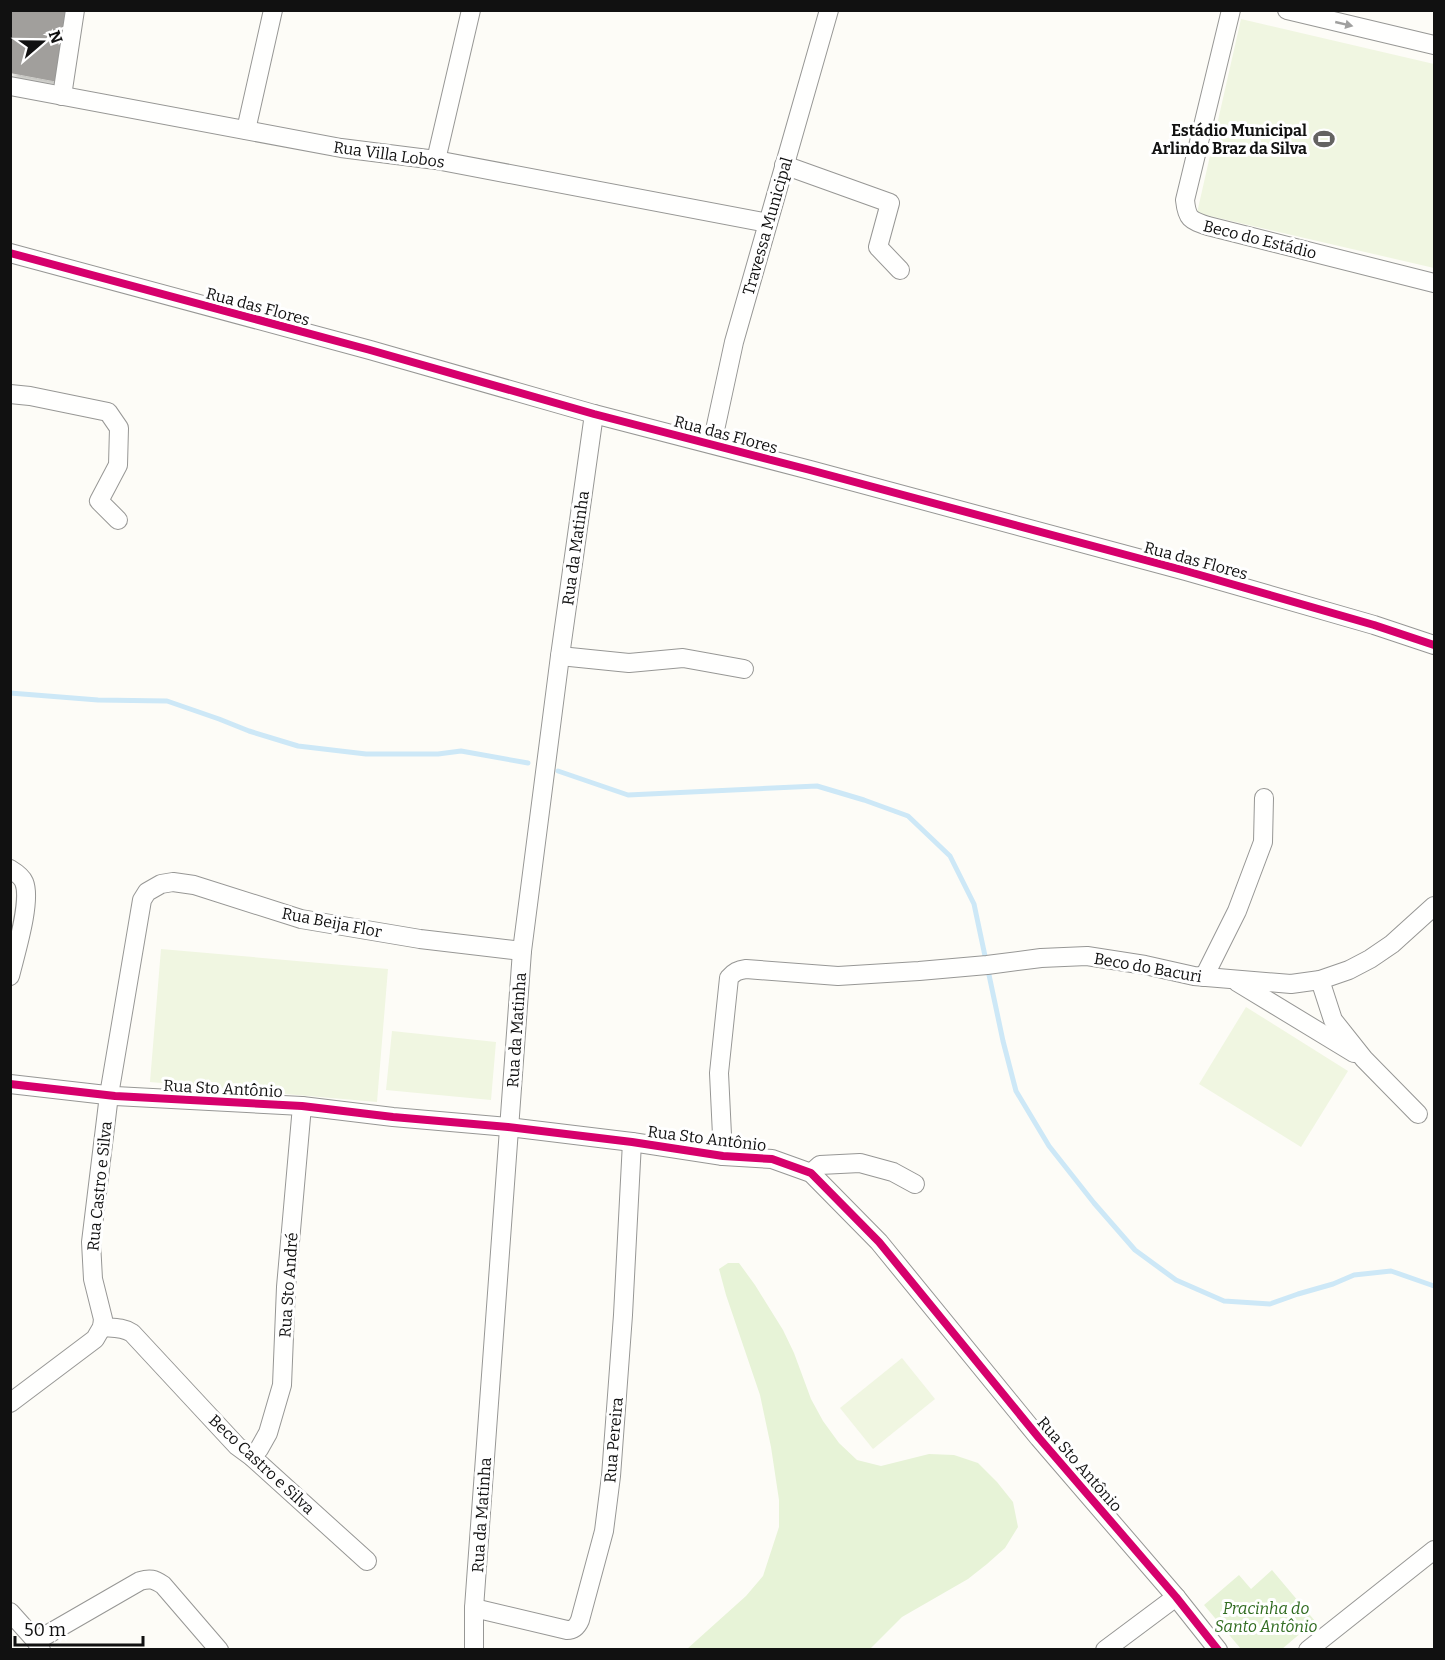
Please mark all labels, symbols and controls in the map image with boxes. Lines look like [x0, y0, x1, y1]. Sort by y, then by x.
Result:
north arrow [12, 12, 72, 72]
one-way arrow [1334, 20, 1353, 29]
text: N [45, 28, 67, 46]
place label: Estádio Municipal Arlindo Braz da Silva [1151, 121, 1307, 158]
sports icon: Estádio Municipal Arlindo Braz da Silva [1312, 127, 1336, 151]
street label: Rua Villa Lobos [332, 137, 446, 172]
street label: Travessa Municipal [739, 155, 796, 297]
street label: Beco do Estádio [1201, 216, 1319, 263]
street label: Rua das Flores [204, 283, 312, 329]
street label: Rua das Flores [672, 411, 780, 457]
street label: Rua da Matinha [558, 489, 593, 607]
street label: Rua das Flores [1142, 537, 1250, 583]
street label: Rua Beija Flor [280, 903, 384, 942]
street label: Beco do Bacuri [1092, 949, 1204, 986]
street label: Rua da Matinha [503, 972, 530, 1088]
street label: Rua Sto Antônio [163, 1076, 283, 1101]
street label: Rua Castro e Silva [83, 1120, 116, 1252]
street label: Rua Sto Antônio [646, 1122, 767, 1155]
street label: Rua Sto André [275, 1232, 302, 1338]
street label: Rua Pereira [600, 1396, 627, 1484]
street label: Beco Castro e Silva [205, 1411, 319, 1518]
street label: Rua Sto Antônio [1033, 1413, 1126, 1516]
street label: Rua da Matinha [468, 1457, 495, 1573]
park label: Pracinha do Santo Antônio [1215, 1599, 1318, 1636]
scale bar [15, 1609, 142, 1647]
text: 50 m [24, 1619, 66, 1641]

